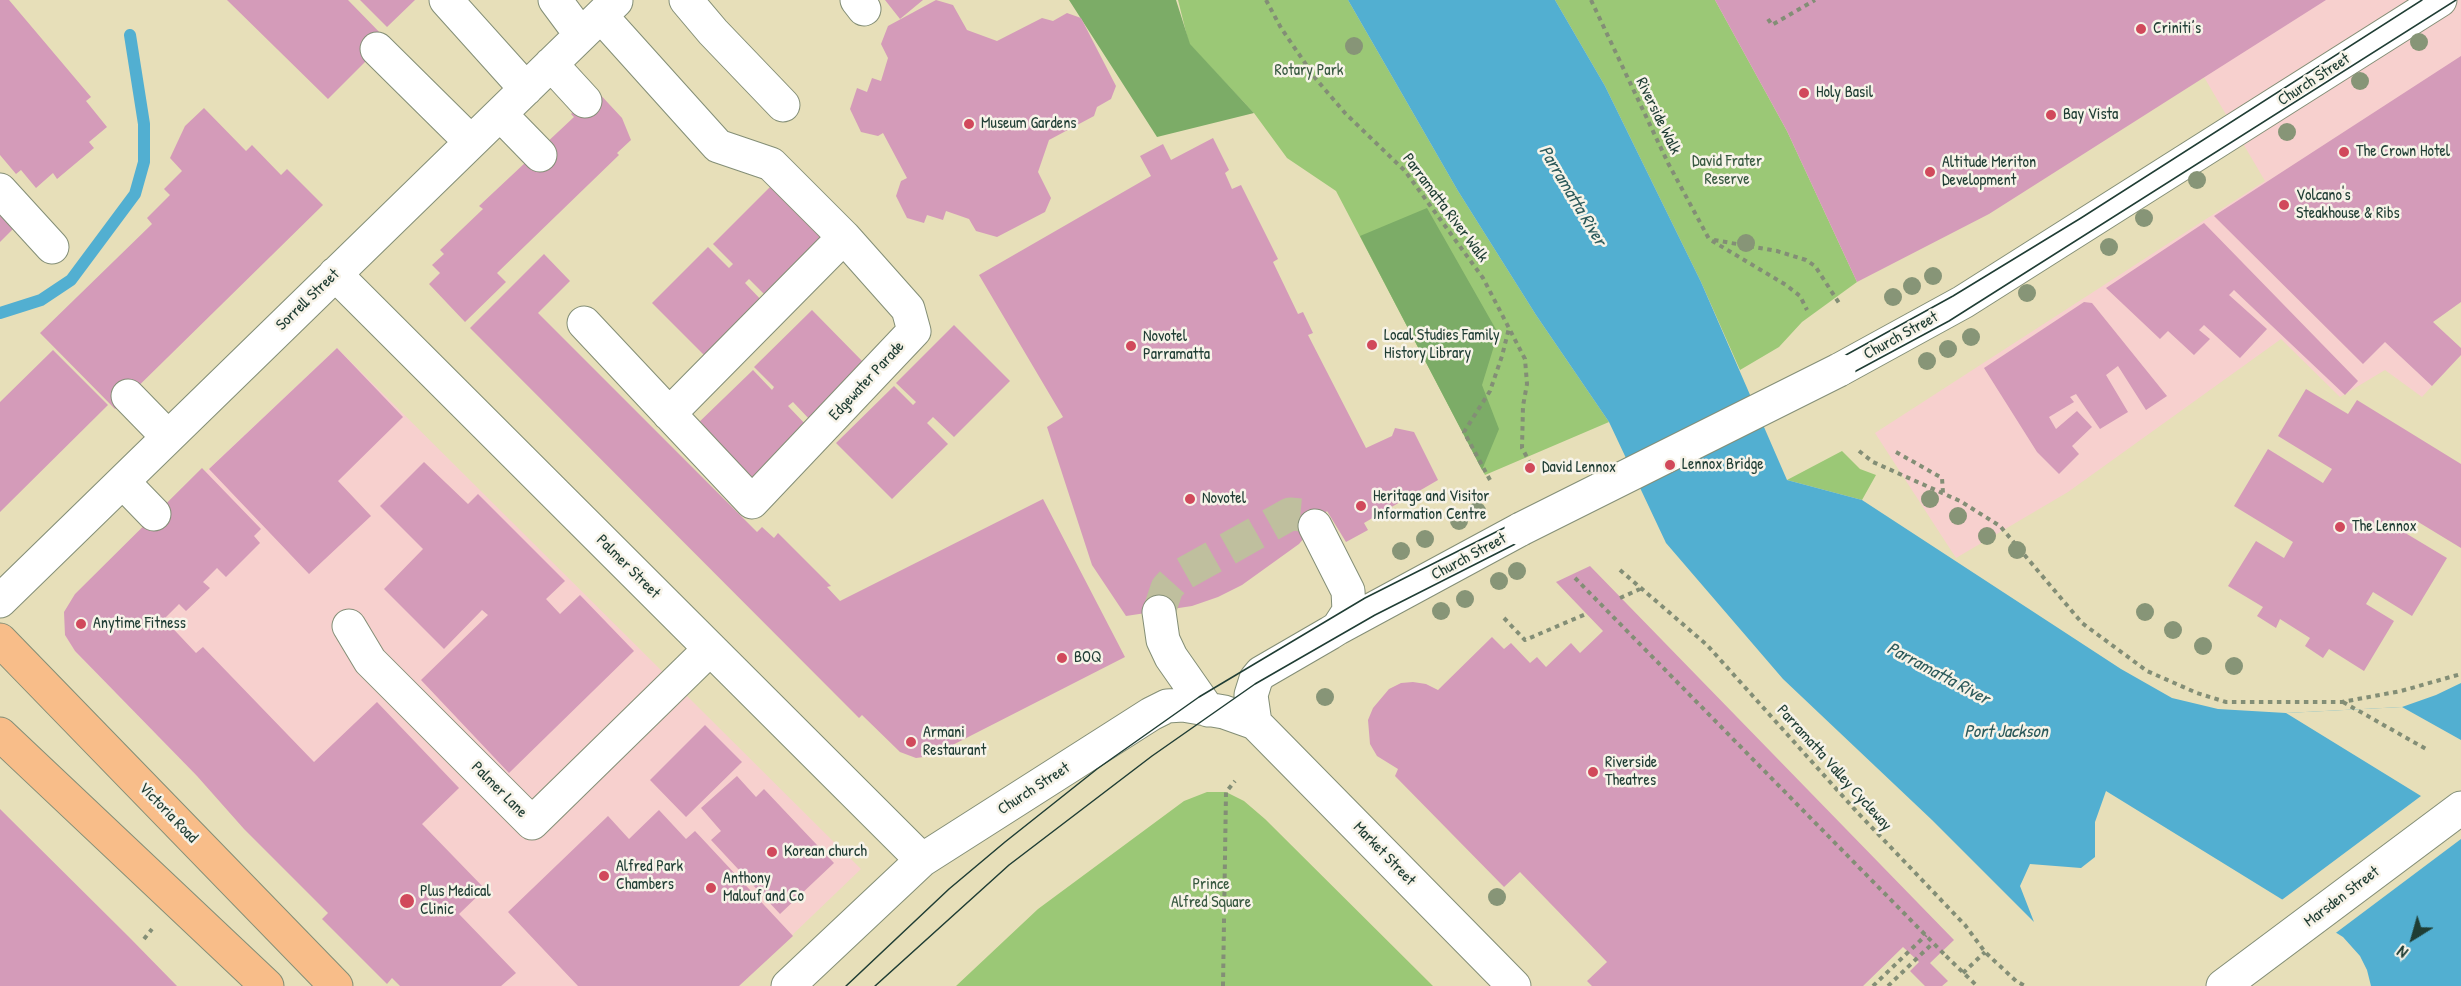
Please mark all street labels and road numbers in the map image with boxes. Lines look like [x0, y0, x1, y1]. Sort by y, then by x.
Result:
street label: Church Street [2274, 50, 2354, 110]
street label: Riverside Walk [1631, 75, 1685, 157]
street label: Parramatta River Walk [1398, 150, 1492, 266]
street label: Sorrell Street [272, 265, 344, 335]
street label: Church Street [1861, 308, 1941, 364]
street label: Edgewater Parade [825, 337, 909, 425]
street label: Church Street [1428, 529, 1510, 585]
street label: Palmer Street [592, 531, 664, 603]
street label: Parramatta Valley Cycleway [1773, 701, 1895, 835]
street label: Palmer Lane [467, 758, 531, 822]
street label: Church Street [994, 759, 1074, 819]
street label: Victoria Road [134, 779, 202, 847]
street label: Market Street [1349, 818, 1419, 890]
street label: Marsden Street [2301, 863, 2383, 931]

